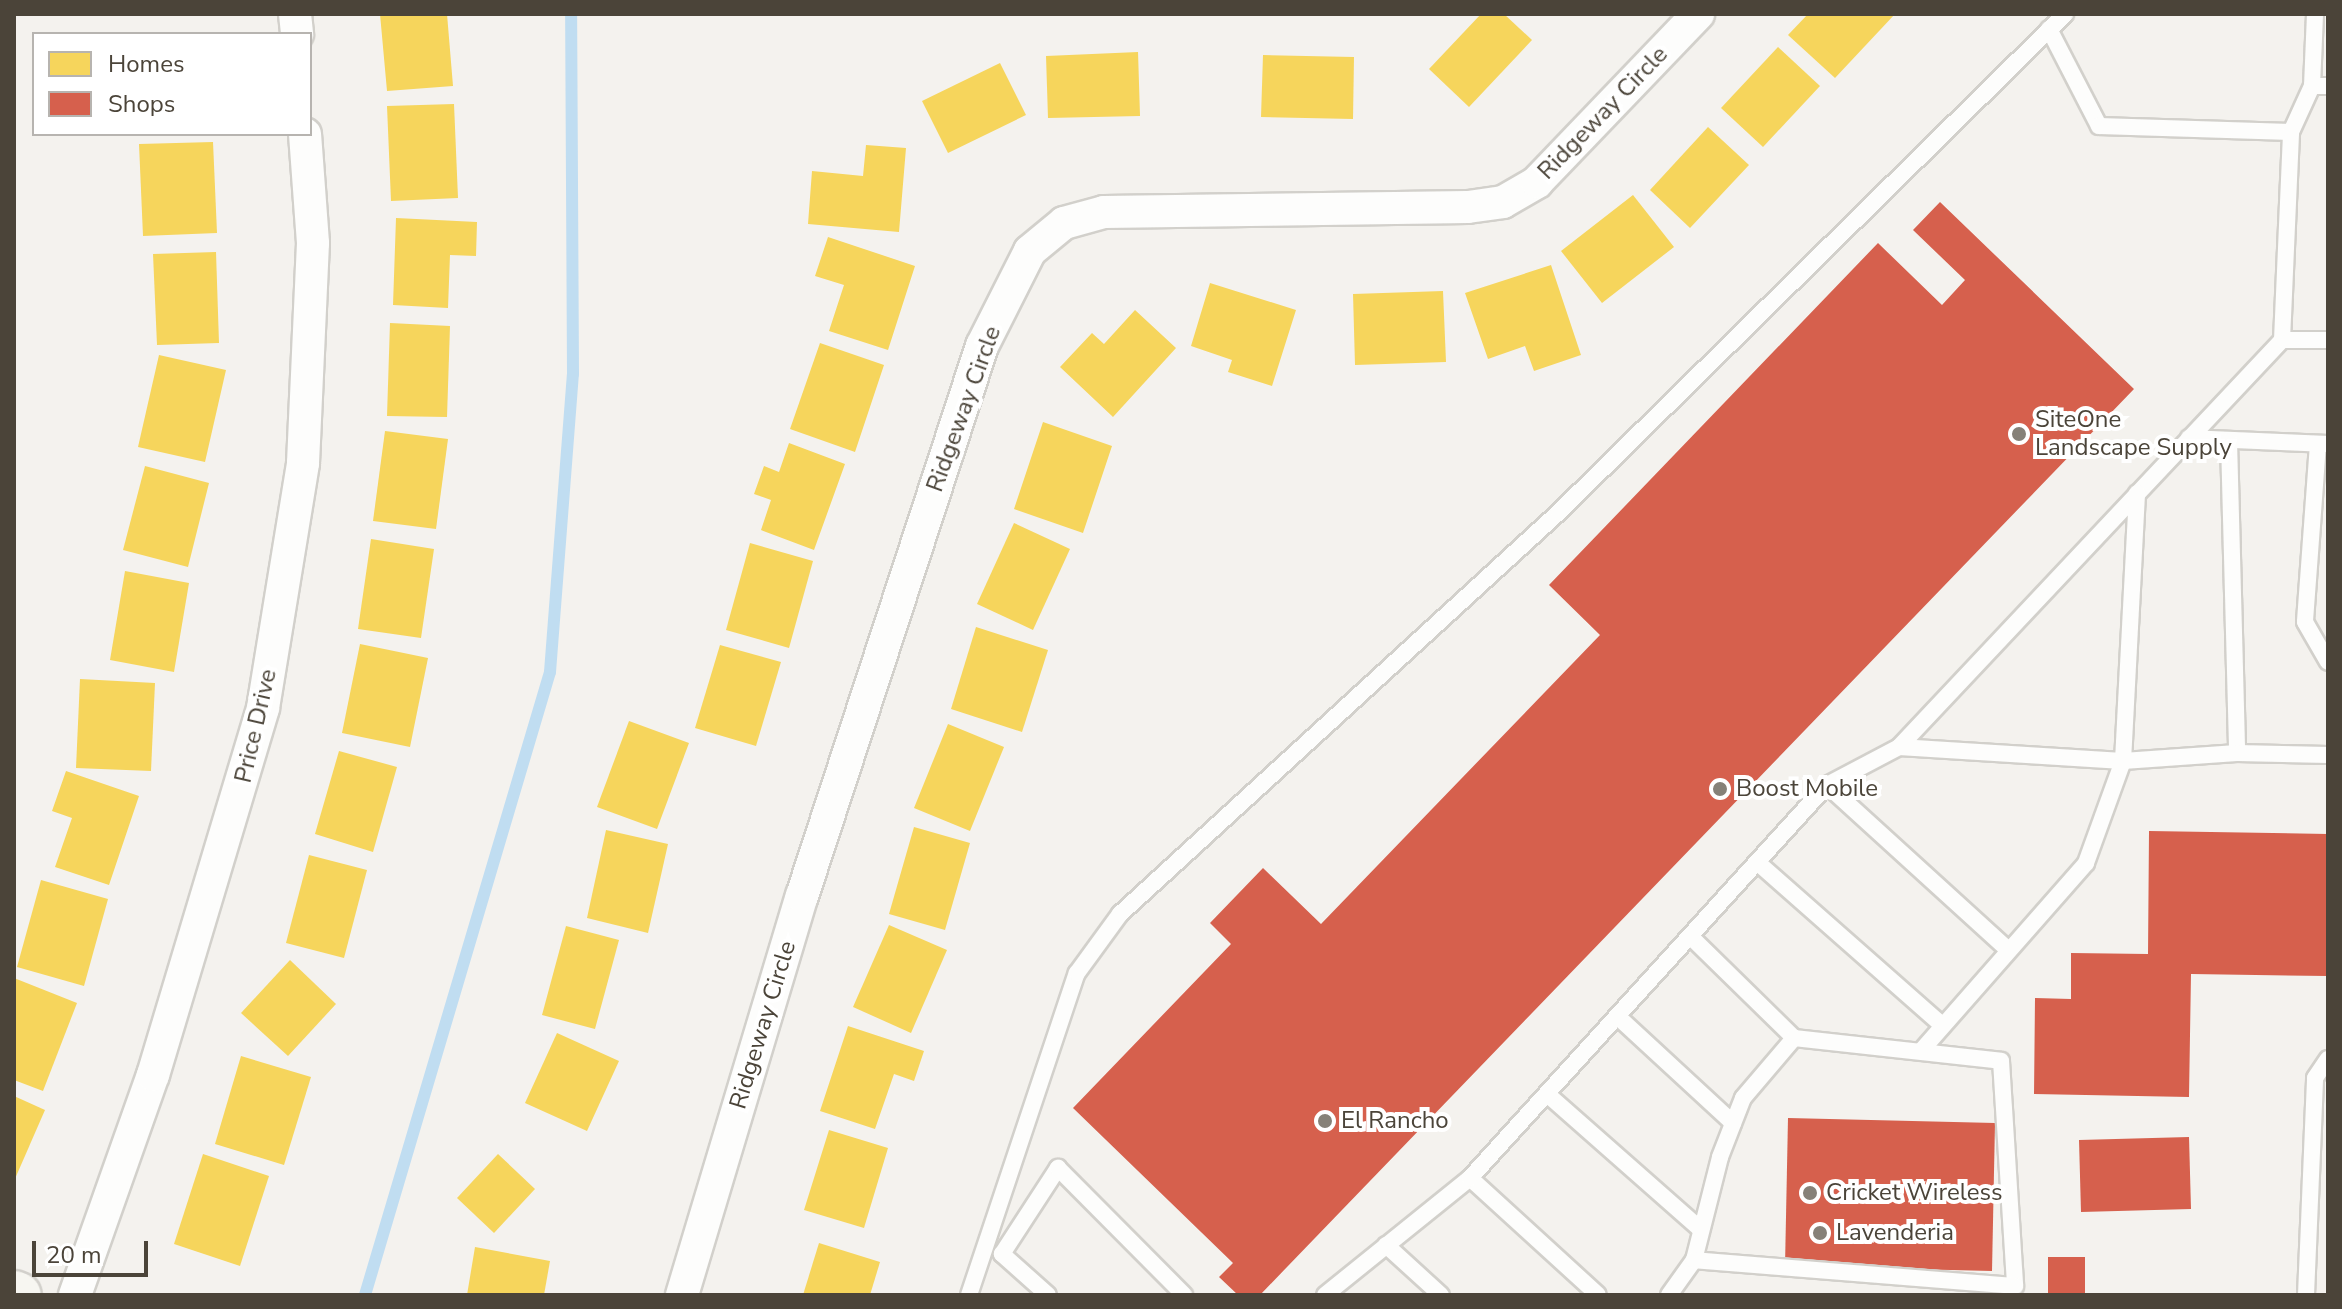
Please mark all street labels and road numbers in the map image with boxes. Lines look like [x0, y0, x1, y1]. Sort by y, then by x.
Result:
street label: Ridgeway Circle [1532, 40, 1674, 186]
street label: Ridgeway Circle [921, 322, 1007, 496]
street label: Price Drive [229, 666, 283, 786]
street label: Ridgeway Circle [724, 937, 802, 1113]

